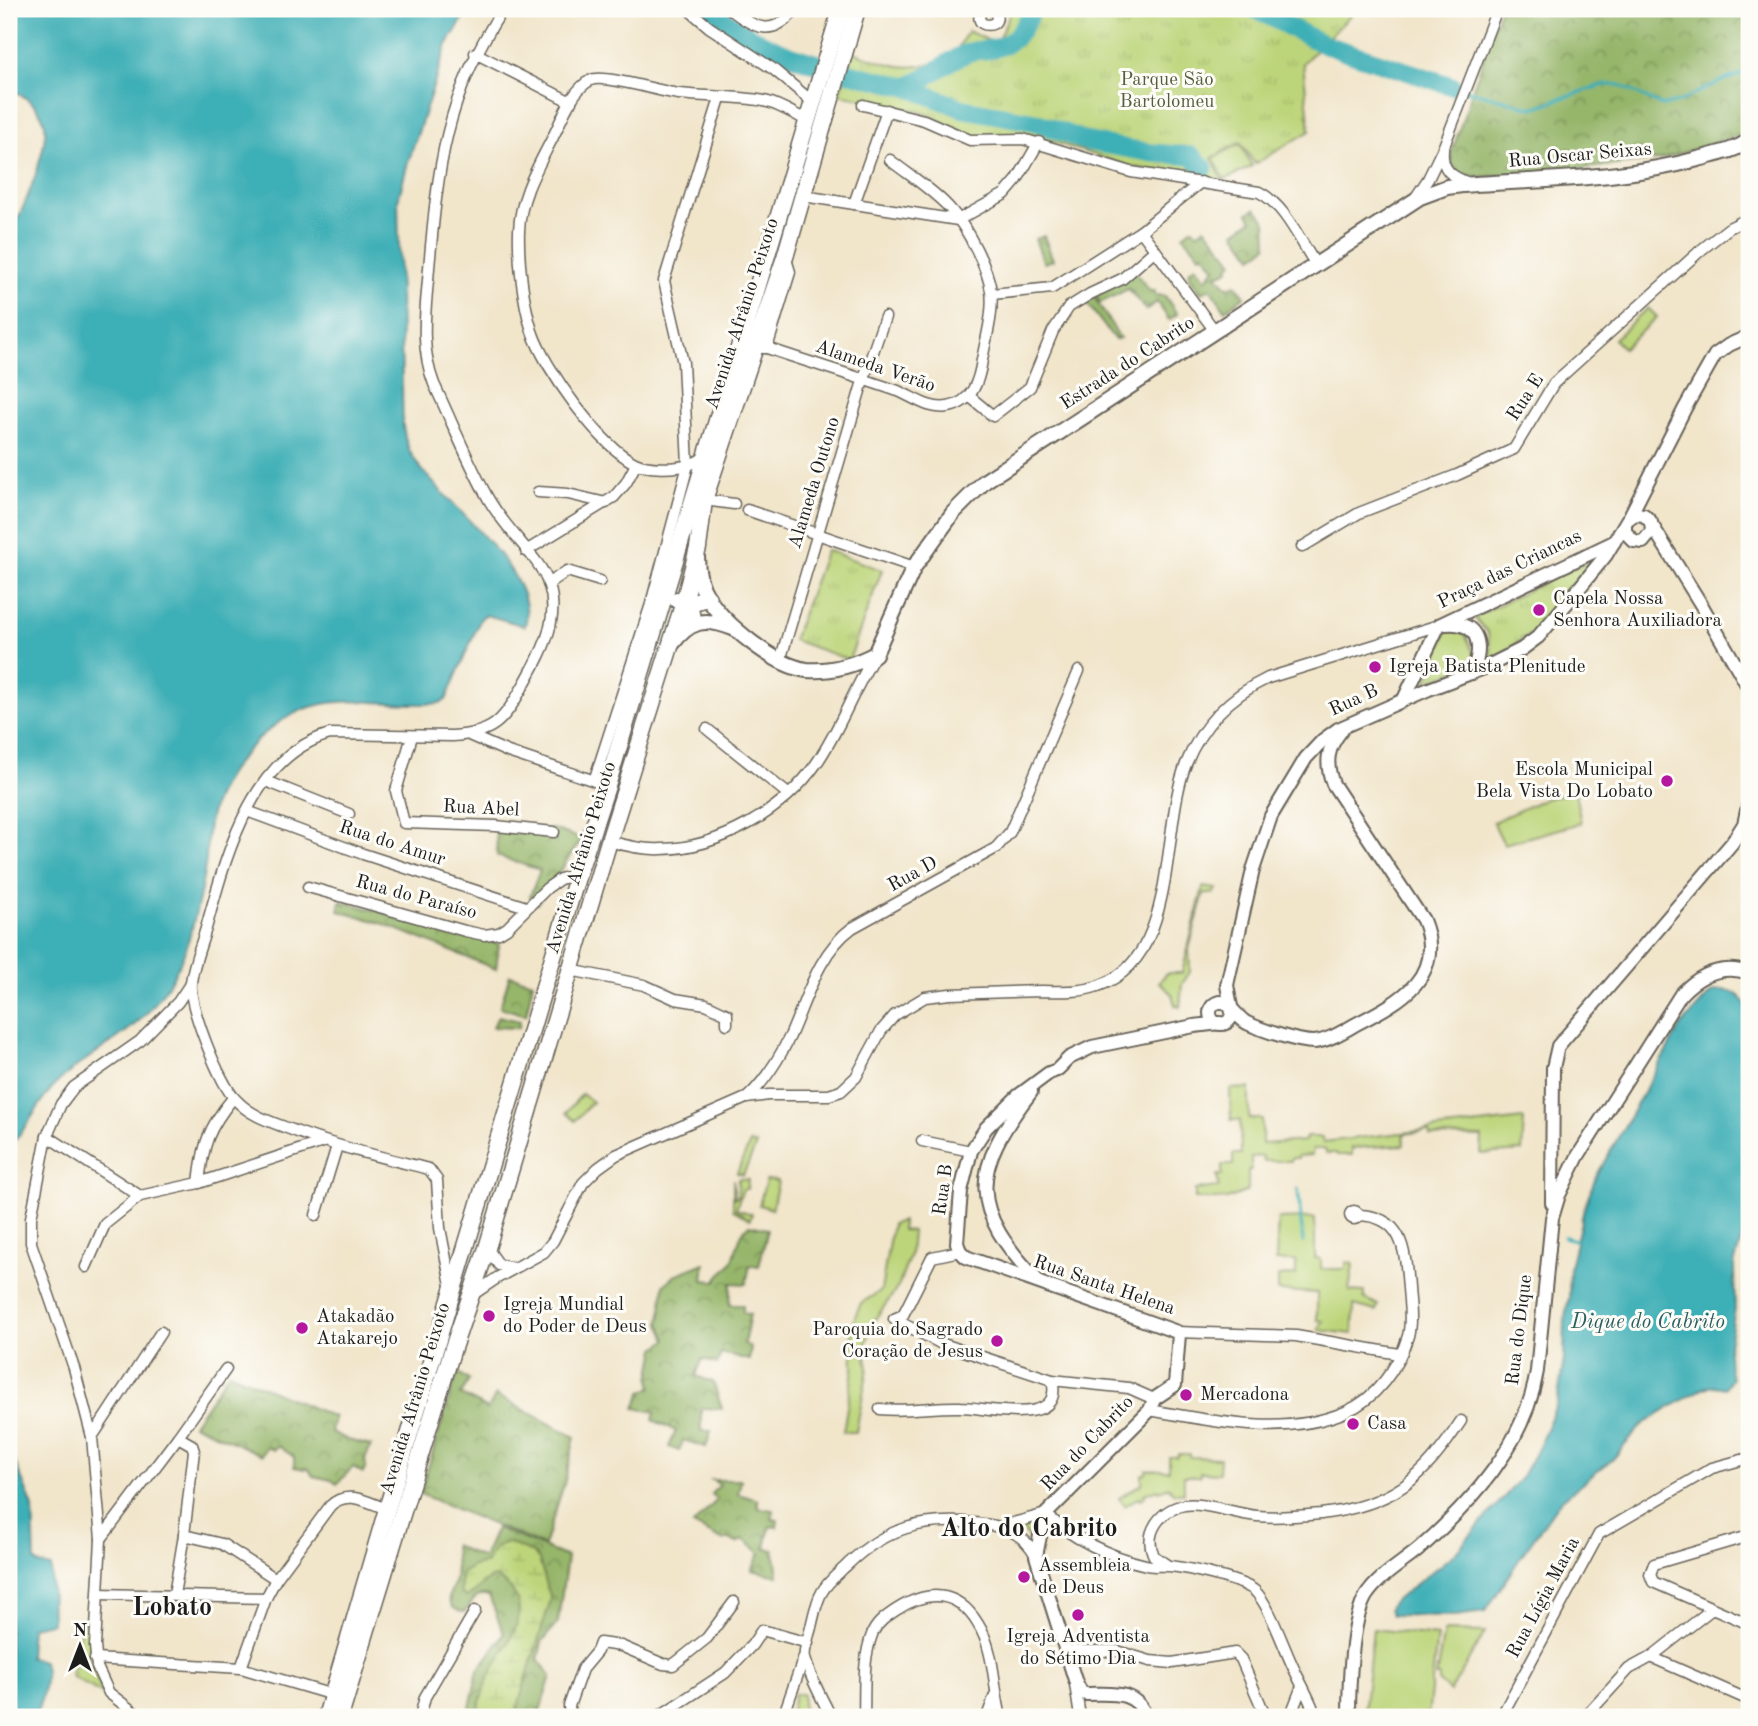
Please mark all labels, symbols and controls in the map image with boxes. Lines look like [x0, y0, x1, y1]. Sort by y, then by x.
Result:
park label: Parque São Bartolomeu [1120, 71, 1214, 112]
street label: Rua Oscar Seixas [1507, 140, 1653, 172]
street label: Avenida Afrânio Peixoto [703, 216, 783, 412]
street label: Estrada do Cabrito [1058, 314, 1198, 414]
street label: Alameda Verão [812, 338, 938, 396]
street label: Rua E [1504, 371, 1548, 425]
street label: Alameda Outono [786, 415, 844, 551]
street label: Praça das Criancas [1435, 527, 1585, 613]
place label: Capela Nossa Senhora Auxiliadora [1553, 590, 1722, 631]
marker: Capela Nossa Senhora Auxiliadora [1531, 602, 1547, 618]
place label: Igreja Batista Plenitude [1389, 658, 1586, 677]
marker: Igreja Batista Plenitude [1367, 659, 1383, 675]
street label: Rua B [1327, 681, 1381, 721]
street label: Avenida Afrânio Peixoto [544, 760, 620, 956]
place label: Escola Municipal Bela Vista Do Lobato [1476, 761, 1653, 802]
marker: Escola Municipal Bela Vista Do Lobato [1659, 773, 1675, 789]
street label: Rua Abel [442, 798, 520, 820]
street label: Rua do Amur [336, 818, 448, 870]
street label: Rua D [885, 854, 941, 896]
street label: Rua do Paraíso [353, 873, 479, 923]
street label: Rua B [931, 1163, 957, 1217]
street label: Rua Santa Helena [1031, 1253, 1178, 1319]
street label: Rua do Dique [1504, 1274, 1536, 1386]
place label: Igreja Mundial do Poder de Deus [503, 1296, 647, 1337]
street label: Avenida Afrânio Peixoto [378, 1301, 454, 1497]
place label: Atakadão Atakarejo [316, 1308, 398, 1349]
marker: Igreja Mundial do Poder de Deus [481, 1308, 497, 1324]
water label: Dique do Cabrito [1570, 1312, 1725, 1333]
marker: Atakadão Atakarejo [294, 1320, 310, 1336]
place label: Paroquia do Sagrado Coração de Jesus [812, 1321, 983, 1362]
marker: Paroquia do Sagrado Coração de Jesus [989, 1333, 1005, 1349]
place label: Mercadona [1200, 1386, 1290, 1405]
marker: Mercadona [1178, 1387, 1194, 1403]
street label: Rua do Cabrito [1038, 1393, 1138, 1495]
place label: Casa [1367, 1415, 1407, 1434]
marker: Casa [1345, 1416, 1361, 1432]
district label: Alto do Cabrito [940, 1516, 1118, 1542]
street label: Rua Lígia Maria [1504, 1534, 1584, 1662]
place label: Assembleia de Deus [1038, 1557, 1132, 1598]
marker: Assembleia de Deus [1016, 1569, 1032, 1585]
district label: Lobato [132, 1595, 212, 1621]
marker: Igreja Adventista do Sétimo Dia [1070, 1607, 1086, 1623]
north arrow [46, 1610, 116, 1680]
text: N [73, 1622, 88, 1641]
place label: Igreja Adventista do Sétimo Dia [1006, 1628, 1150, 1669]

